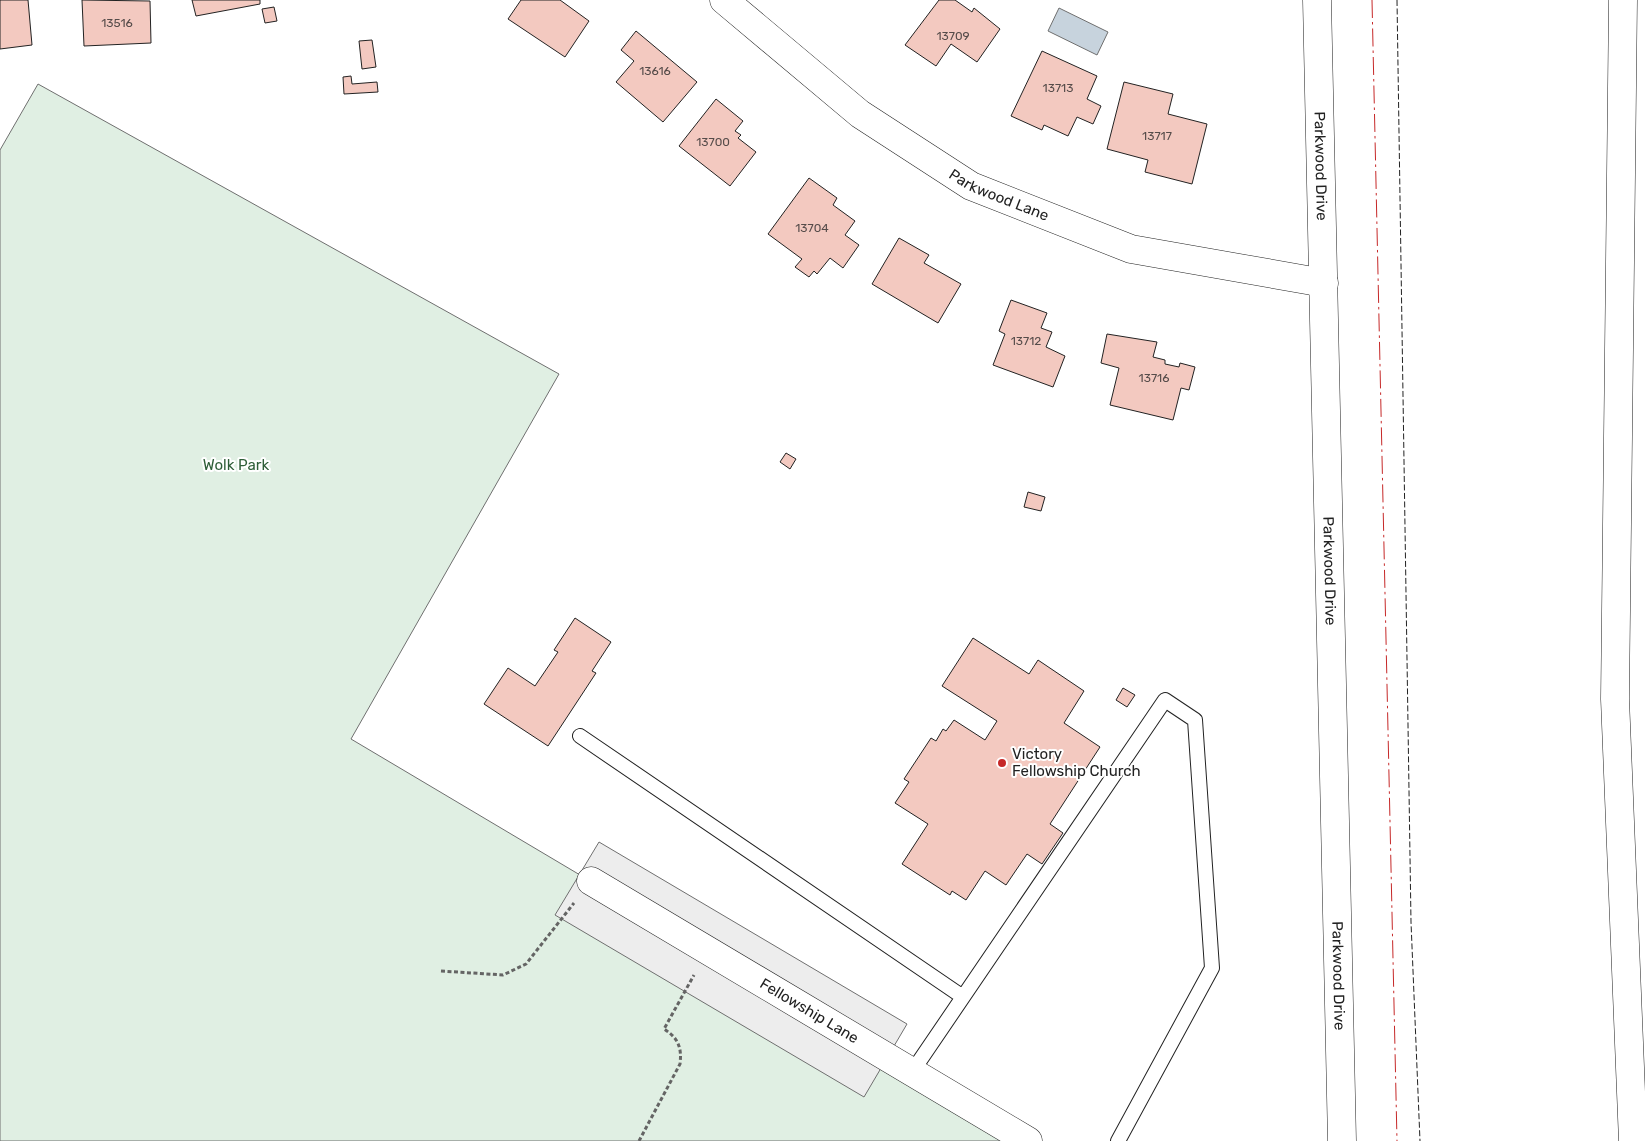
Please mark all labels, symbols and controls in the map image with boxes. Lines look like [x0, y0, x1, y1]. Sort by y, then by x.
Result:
house number: 13516 [101, 16, 133, 30]
house number: 13709 [936, 29, 970, 43]
house number: 13616 [639, 64, 671, 78]
house number: 13713 [1043, 81, 1073, 95]
street label: Parkwood Drive [1310, 111, 1331, 221]
house number: 13717 [1142, 129, 1172, 143]
house number: 13700 [696, 135, 730, 149]
street label: Parkwood Lane [946, 165, 1051, 225]
house number: 13704 [795, 221, 829, 235]
house number: 13712 [1011, 334, 1041, 348]
house number: 13716 [1139, 371, 1169, 385]
park label: Wolk Park [203, 456, 269, 474]
street label: Parkwood Drive [1319, 516, 1340, 626]
place label: Victory Fellowship Church [1012, 745, 1141, 780]
marker: Victory Fellowship Church [996, 757, 1008, 769]
street label: Parkwood Drive [1328, 921, 1349, 1030]
street label: Fellowship Lane [757, 975, 862, 1047]

